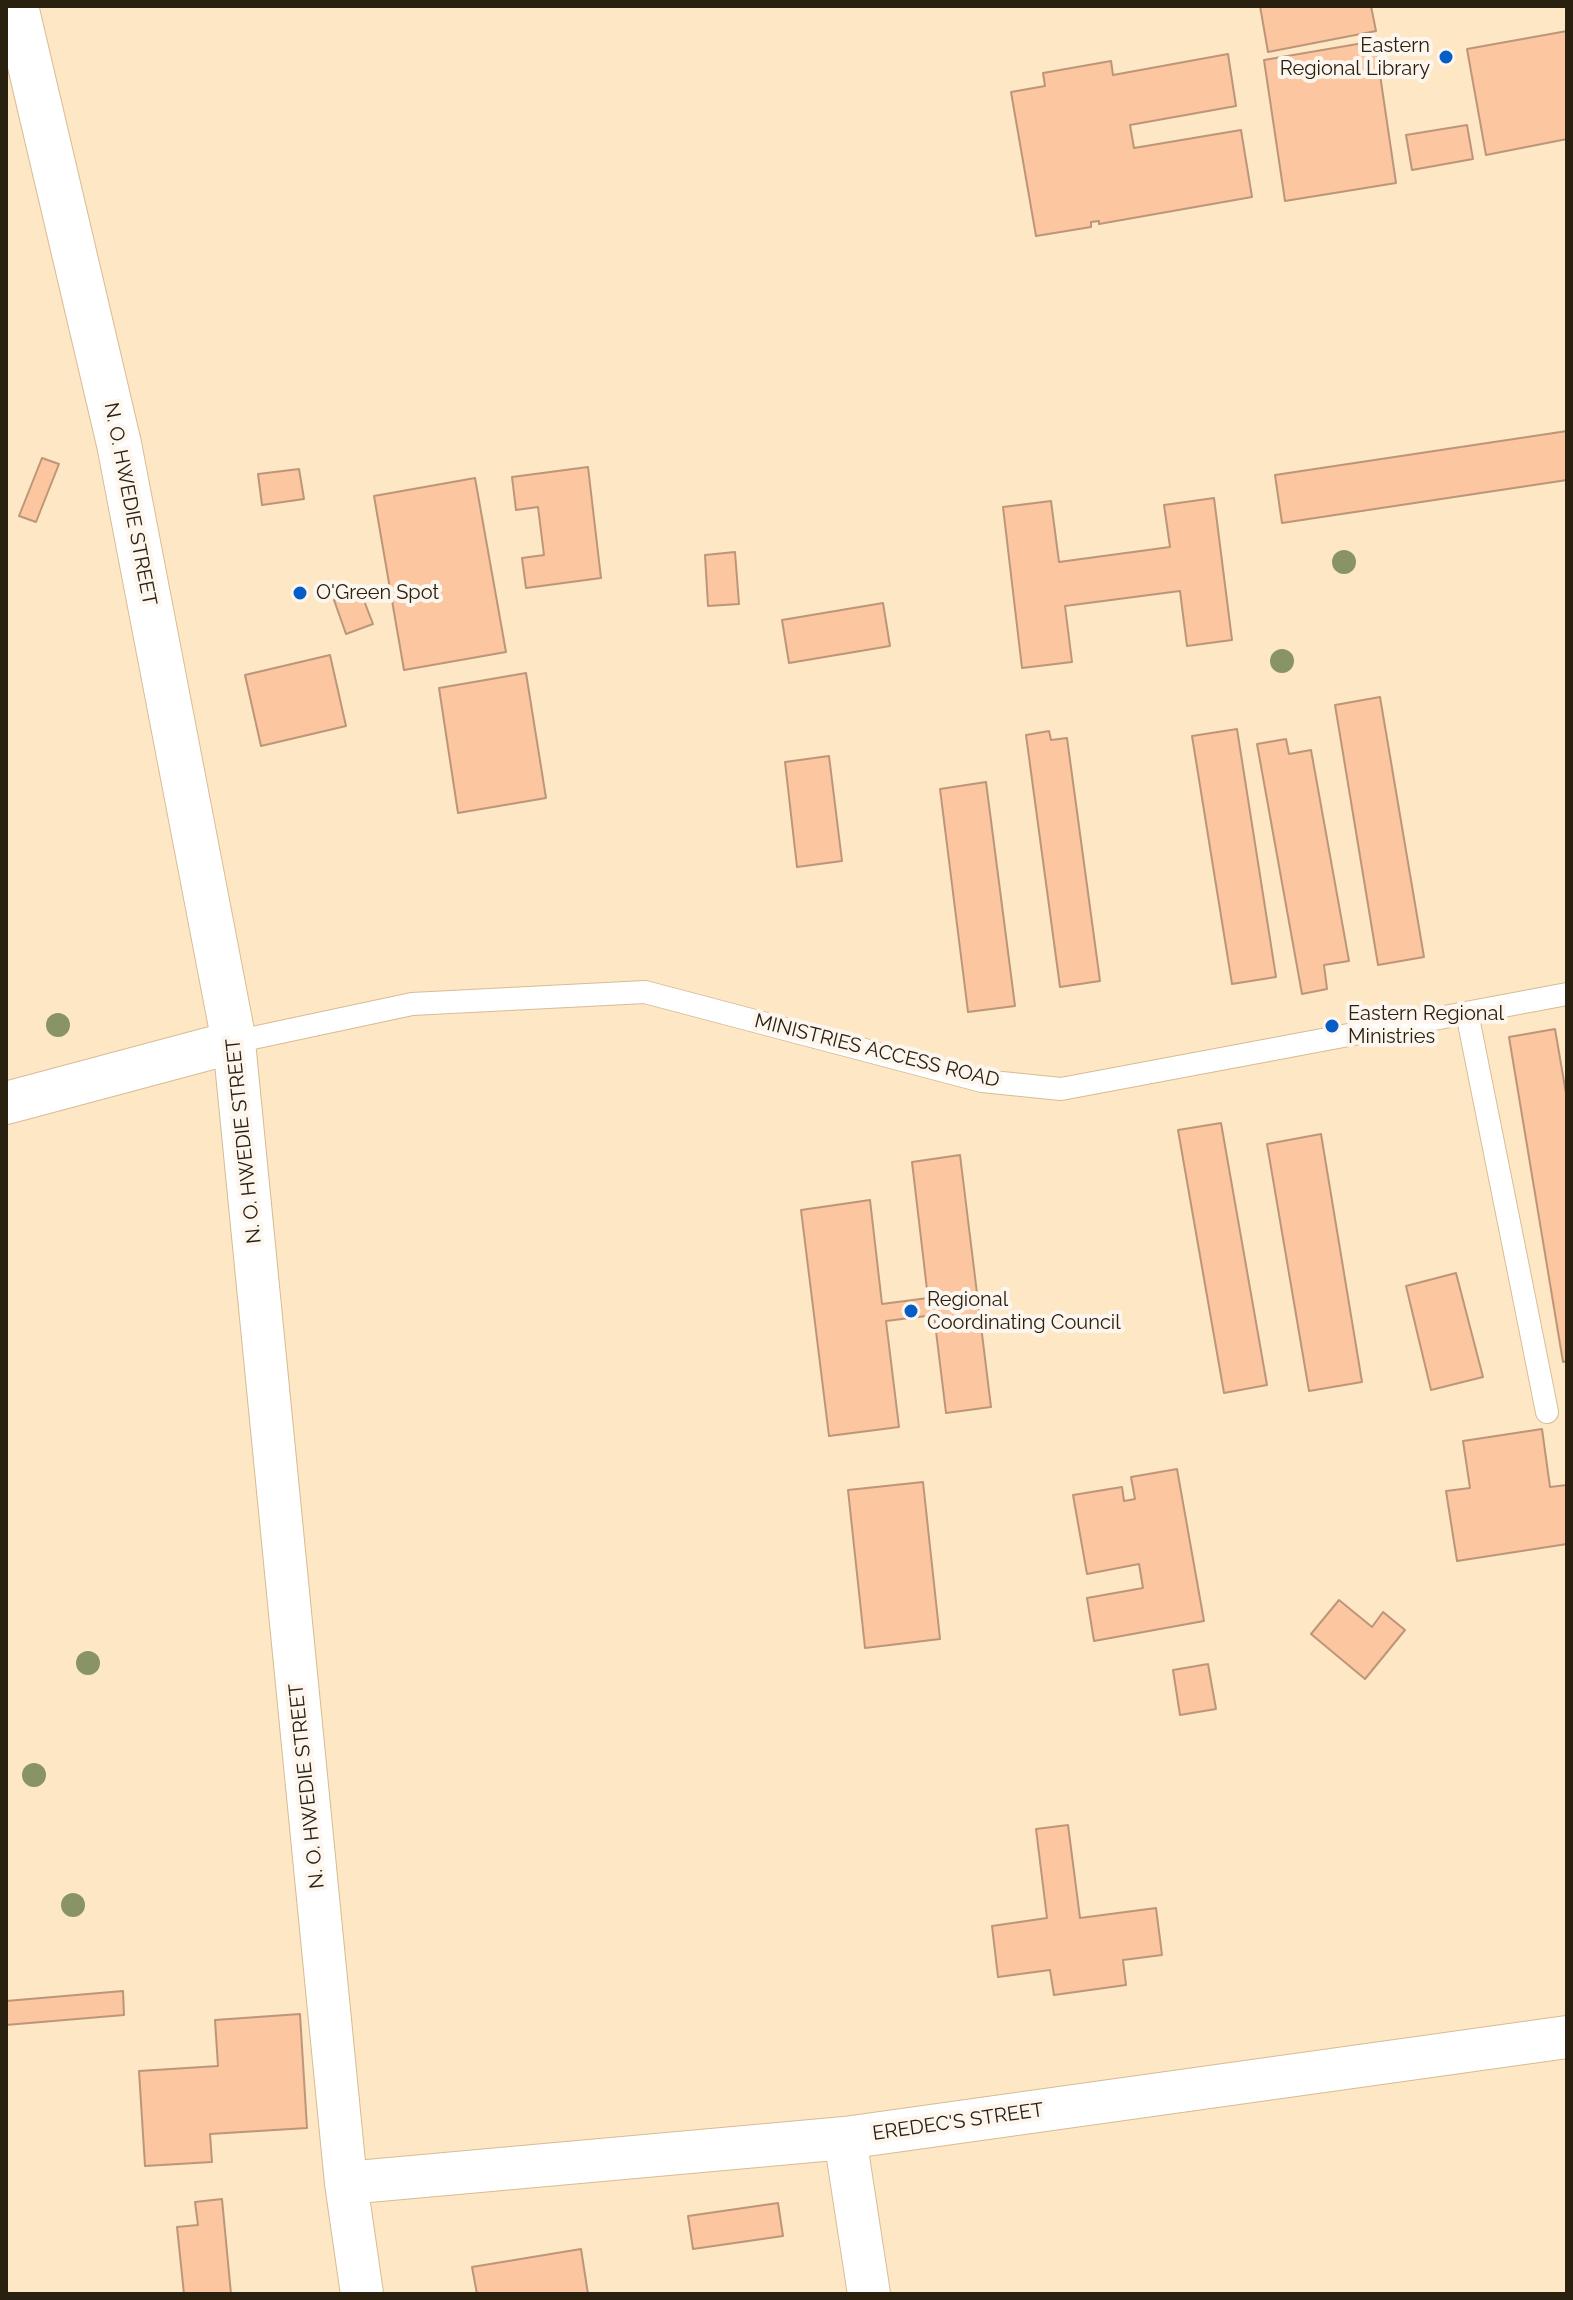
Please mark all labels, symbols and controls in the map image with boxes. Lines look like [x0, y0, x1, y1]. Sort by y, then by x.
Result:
place label: Eastern Regional Library [1280, 34, 1430, 81]
marker: Eastern Regional Library [1437, 48, 1455, 66]
street label: N. O. HWEDIE STREET [99, 400, 161, 608]
place label: O'Green Spot [316, 581, 439, 605]
marker: O'Green Spot [291, 584, 309, 602]
place label: Eastern Regional Ministries [1348, 1002, 1504, 1049]
street label: MINISTRIES ACCESS ROAD [752, 1009, 1002, 1093]
marker: Eastern Regional Ministries [1323, 1017, 1341, 1035]
street label: N. O. HWEDIE STREET [221, 1037, 267, 1245]
place label: Regional Coordinating Council [927, 1288, 1121, 1335]
marker: Regional Coordinating Council [902, 1302, 920, 1320]
street label: N. O. HWEDIE STREET [284, 1682, 330, 1890]
street label: EREDEC'S STREET [871, 2098, 1045, 2146]

